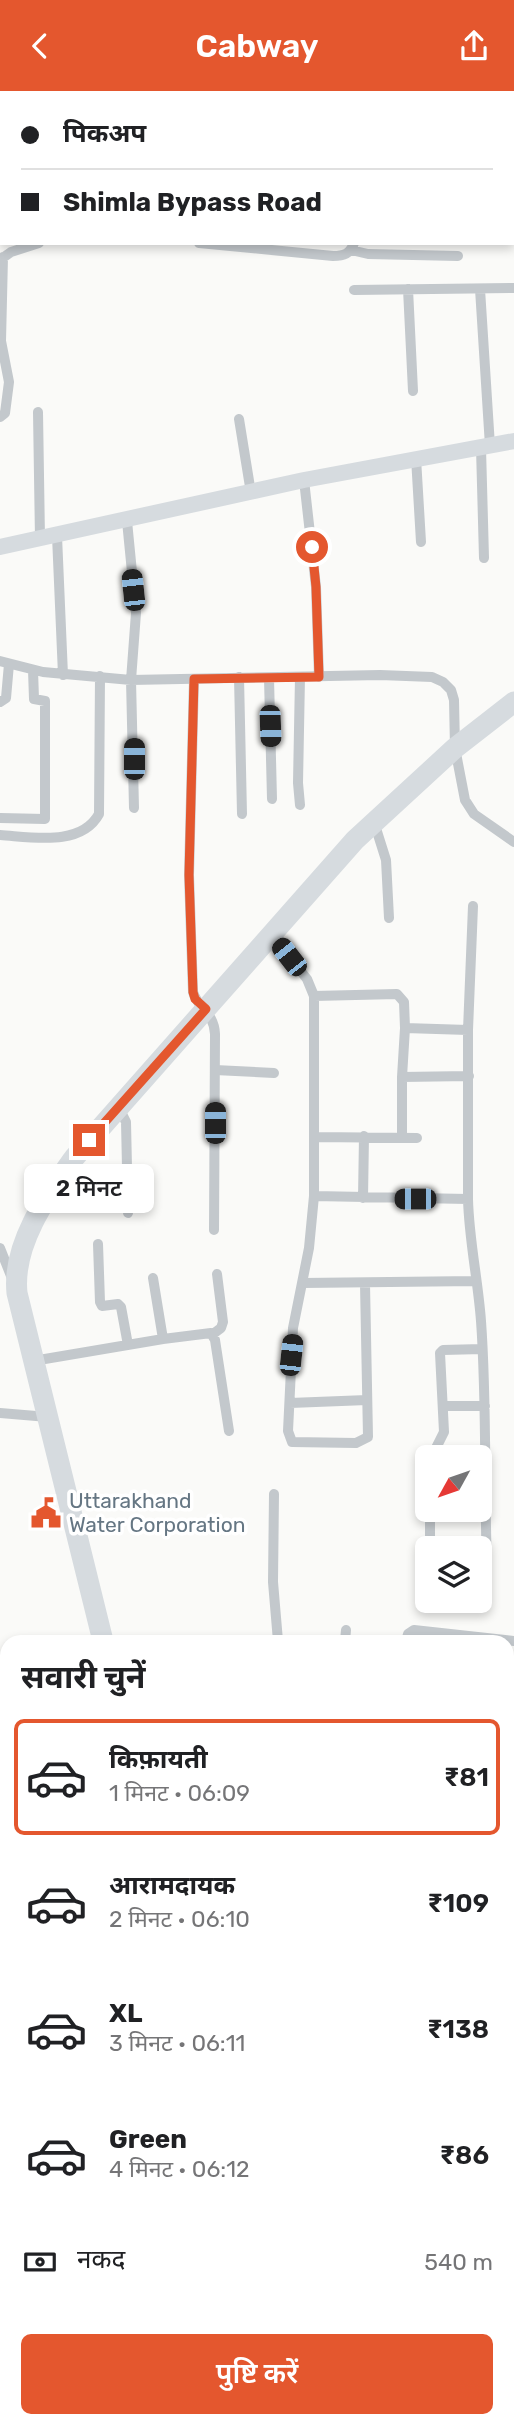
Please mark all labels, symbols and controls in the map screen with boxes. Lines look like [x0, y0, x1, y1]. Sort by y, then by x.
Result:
icon: back [21, 27, 59, 65]
text: Cabway [196, 27, 318, 65]
icon: share [455, 27, 493, 65]
text: पिकअप [63, 118, 146, 149]
text: Shimla Bypass Road [63, 187, 322, 218]
route start [296, 531, 328, 563]
car [121, 568, 146, 612]
car [259, 705, 282, 747]
car [124, 738, 145, 780]
car [268, 934, 311, 980]
car [205, 1102, 226, 1144]
route end [73, 1124, 105, 1156]
callout: 2 मिनट [24, 1165, 154, 1213]
text: 2 मिनट [56, 1174, 122, 1202]
car [395, 1189, 437, 1210]
car [279, 1333, 304, 1377]
north arrow [415, 1445, 492, 1523]
map controls [415, 1445, 492, 1613]
place label: Uttarakhand Water Corporation [69, 1488, 245, 1537]
public building icon: Uttarakhand Water Corporation [29, 1496, 63, 1530]
button: layers [415, 1536, 492, 1613]
text: सवारी चुनें [21, 1658, 146, 1696]
text: किफ़ायती [109, 1744, 208, 1775]
icon: car [25, 1746, 88, 1809]
text: ₹81 [444, 1762, 489, 1793]
text: 1 मिनट · 06:09 [109, 1779, 250, 1807]
text: आरामदायक [109, 1870, 235, 1901]
icon: car [25, 1872, 88, 1935]
text: ₹109 [427, 1888, 489, 1919]
text: 2 मिनट · 06:10 [109, 1905, 250, 1933]
icon: car [25, 1998, 88, 2061]
text: XL [109, 1998, 142, 2029]
text: ₹138 [427, 2014, 489, 2045]
text: 3 मिनट · 06:11 [109, 2029, 245, 2057]
icon: car [25, 2124, 88, 2187]
text: Green [109, 2124, 187, 2155]
text: ₹86 [440, 2140, 489, 2171]
text: 4 मिनट · 06:12 [109, 2155, 250, 2183]
icon: cash [21, 2243, 59, 2281]
text: नकद [77, 2244, 125, 2275]
text: 540 m [424, 2248, 493, 2276]
button: पुष्टि करें [21, 2334, 493, 2414]

